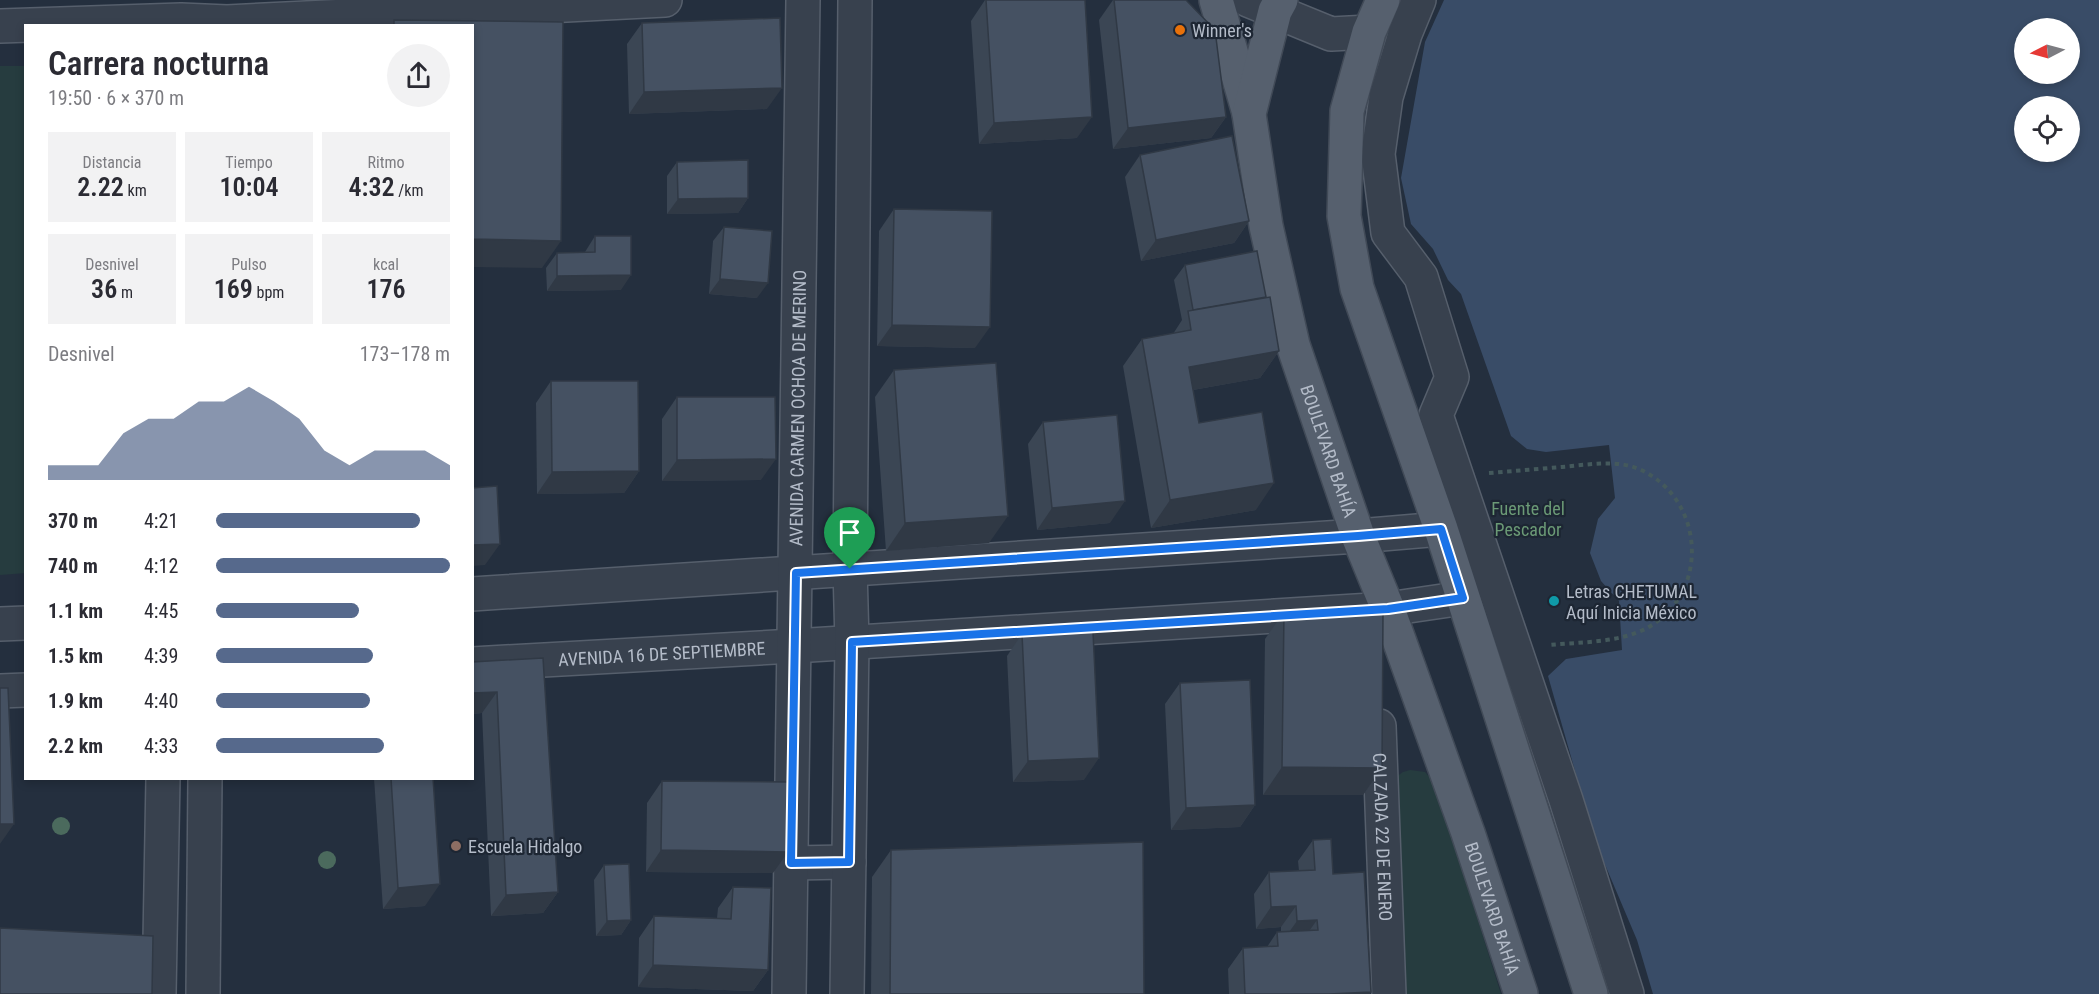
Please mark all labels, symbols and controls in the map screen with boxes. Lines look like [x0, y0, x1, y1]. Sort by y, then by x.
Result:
north arrow [2014, 18, 2080, 84]
map controls [2014, 18, 2080, 162]
place label: Winner's [1192, 20, 1252, 41]
marker: Winner's [1173, 23, 1187, 37]
text: Carrera nocturna [48, 44, 269, 83]
button: share [387, 44, 450, 107]
text: 19:50 · 6 × 370 m [48, 86, 184, 110]
button: locate [2014, 96, 2080, 162]
text: Distancia [83, 153, 141, 172]
text: Tiempo [225, 153, 273, 172]
text: Ritmo [368, 153, 404, 172]
text: 2.22 [77, 172, 124, 202]
text: 10:04 [219, 172, 279, 202]
text: 4:32 [349, 172, 395, 202]
text: km [124, 181, 147, 200]
text: /km [395, 181, 423, 200]
text: Desnivel [85, 255, 139, 274]
text: Pulso [231, 255, 267, 274]
text: kcal [373, 255, 399, 274]
street label: AVENIDA CARMEN OCHOA DE MERINO [785, 270, 810, 546]
text: 36 [91, 274, 117, 304]
text: 169 [214, 274, 253, 304]
text: 176 [366, 274, 406, 304]
text: m [117, 283, 133, 302]
text: bpm [253, 283, 284, 302]
text: Desnivel [48, 342, 115, 366]
text: 173–178 m [360, 342, 450, 366]
street label: BOULEVARD BAHÍA [1297, 382, 1362, 521]
park label: Fuente del Pescador [1491, 498, 1565, 540]
pin [824, 507, 875, 569]
text: 370 m [48, 509, 98, 533]
text: 4:21 [144, 509, 178, 533]
icon: arrive [833, 516, 866, 549]
text: 740 m [48, 554, 98, 578]
text: 4:12 [144, 554, 178, 578]
place label: Letras CHETUMAL Aquí Inicia México [1566, 581, 1698, 623]
marker: Letras CHETUMAL Aquí Inicia México [1547, 594, 1561, 608]
text: 1.1 km [48, 599, 103, 623]
text: 4:45 [144, 599, 178, 623]
street label: AVENIDA 16 DE SEPTIEMBRE [558, 637, 766, 670]
text: 1.5 km [48, 644, 103, 668]
text: 4:39 [144, 644, 178, 668]
text: 1.9 km [48, 689, 103, 713]
text: 4:40 [144, 689, 178, 713]
text: 2.2 km [48, 734, 103, 758]
text: 4:33 [144, 734, 178, 758]
street label: CALZADA 22 DE ENERO [1370, 752, 1397, 921]
place label: Escuela Hidalgo [468, 836, 582, 857]
marker: Escuela Hidalgo [449, 839, 463, 853]
street label: BOULEVARD BAHÍA [1461, 839, 1525, 978]

